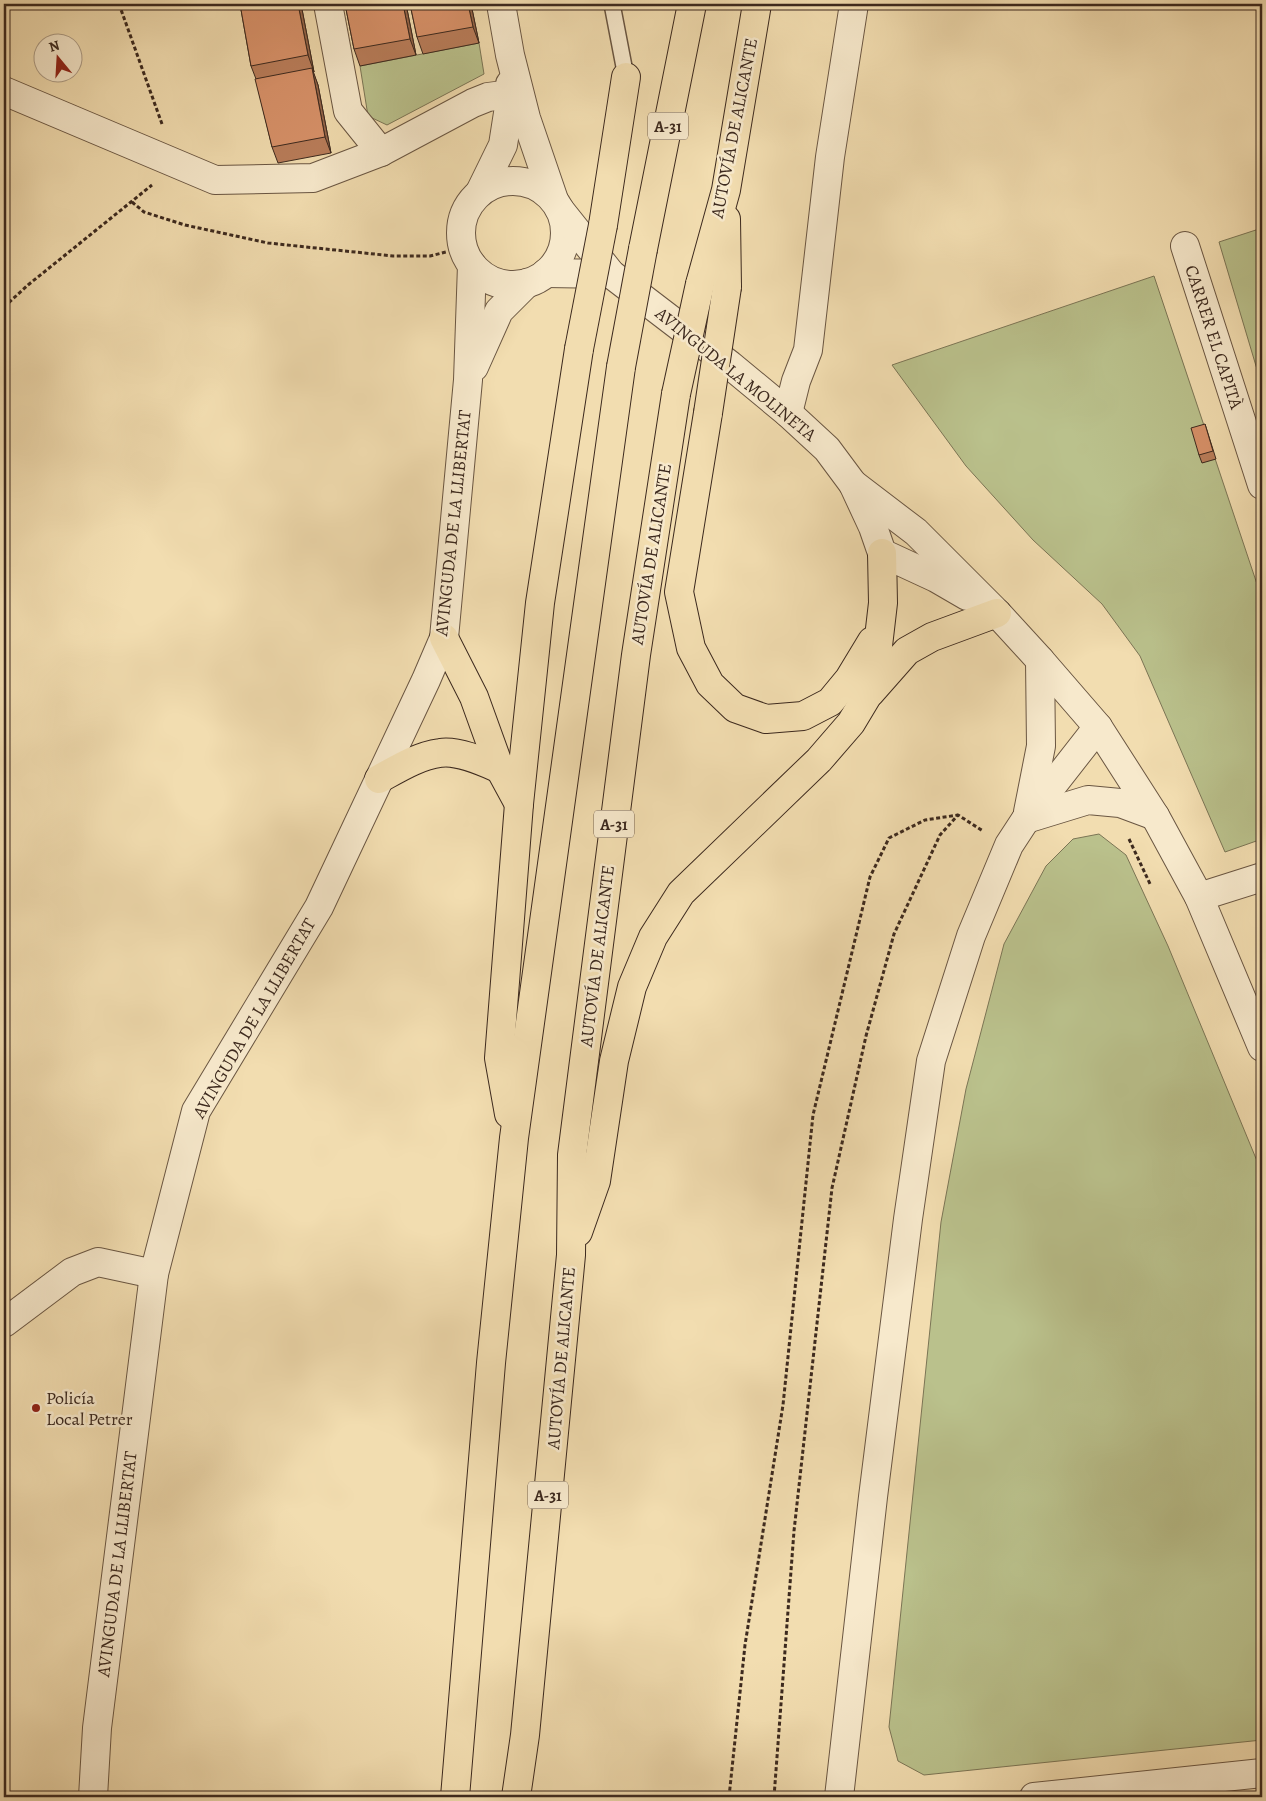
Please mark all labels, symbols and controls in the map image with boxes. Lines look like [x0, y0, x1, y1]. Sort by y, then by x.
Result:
north arrow [32, 32, 82, 82]
text: N [46, 36, 62, 57]
street label: AUTOVÍA DE ALICANTE [705, 36, 763, 221]
road number: A-31 [648, 112, 688, 140]
street label: CARRER EL CAPITÀ [1179, 262, 1249, 413]
street label: AVINGUDA LA MOLINETA [650, 301, 822, 447]
street label: AVINGUDA DE LA LLIBERTAT [429, 409, 477, 638]
street label: AUTOVÍA DE ALICANTE [625, 462, 677, 647]
road number: A-31 [594, 811, 634, 838]
street label: AUTOVÍA DE ALICANTE [574, 864, 620, 1049]
street label: AVINGUDA DE LA LLIBERTAT [186, 913, 321, 1123]
street label: AUTOVÍA DE ALICANTE [541, 1266, 581, 1451]
place label: Policía Local Petrer [46, 1386, 133, 1431]
marker: Policía Local Petrer [30, 1402, 42, 1414]
street label: AVINGUDA DE LA LLIBERTAT [91, 1450, 143, 1679]
road number: A-31 [528, 1482, 568, 1508]

